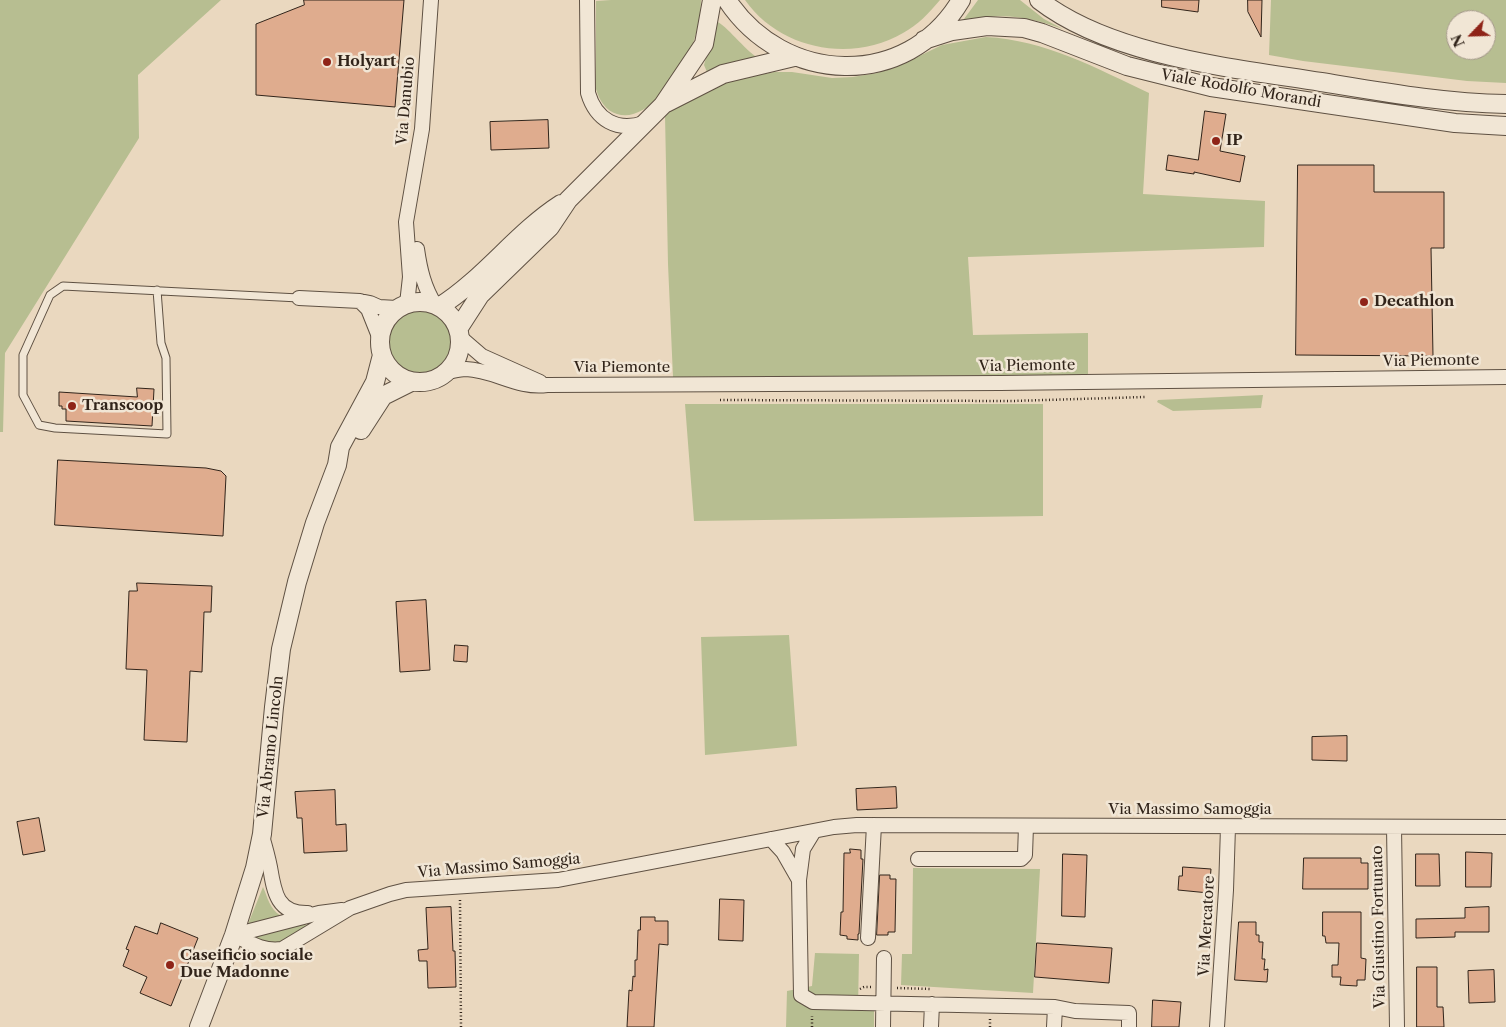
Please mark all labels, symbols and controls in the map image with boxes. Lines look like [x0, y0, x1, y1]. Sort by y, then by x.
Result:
north arrow [1446, 10, 1496, 60]
text: N [1448, 31, 1469, 50]
place label: Holyart [337, 53, 396, 71]
marker: Holyart [321, 56, 333, 68]
street label: Via Danubio [393, 56, 419, 146]
street label: Viale Rodolfo Morandi [1159, 66, 1323, 112]
place label: IP [1226, 132, 1243, 150]
marker: IP [1210, 135, 1222, 147]
place label: Decathlon [1374, 293, 1454, 311]
marker: Decathlon [1358, 296, 1370, 308]
street label: Via Piemonte [1383, 351, 1479, 371]
street label: Via Piemonte [979, 356, 1075, 376]
street label: Via Piemonte [574, 359, 670, 377]
place label: Transcoop [82, 397, 163, 415]
marker: Transcoop [66, 400, 78, 412]
street label: Via Abramo Lincoln [255, 675, 287, 819]
street label: Via Massimo Samoggia [1108, 801, 1272, 819]
street label: Via Giustino Fortunato [1369, 845, 1389, 1009]
street label: Via Massimo Samoggia [417, 850, 581, 882]
street label: Via Mercatore [1195, 875, 1219, 977]
place label: Caseificio sociale Due Madonne [180, 947, 313, 982]
marker: Caseificio sociale Due Madonne [164, 959, 176, 971]

